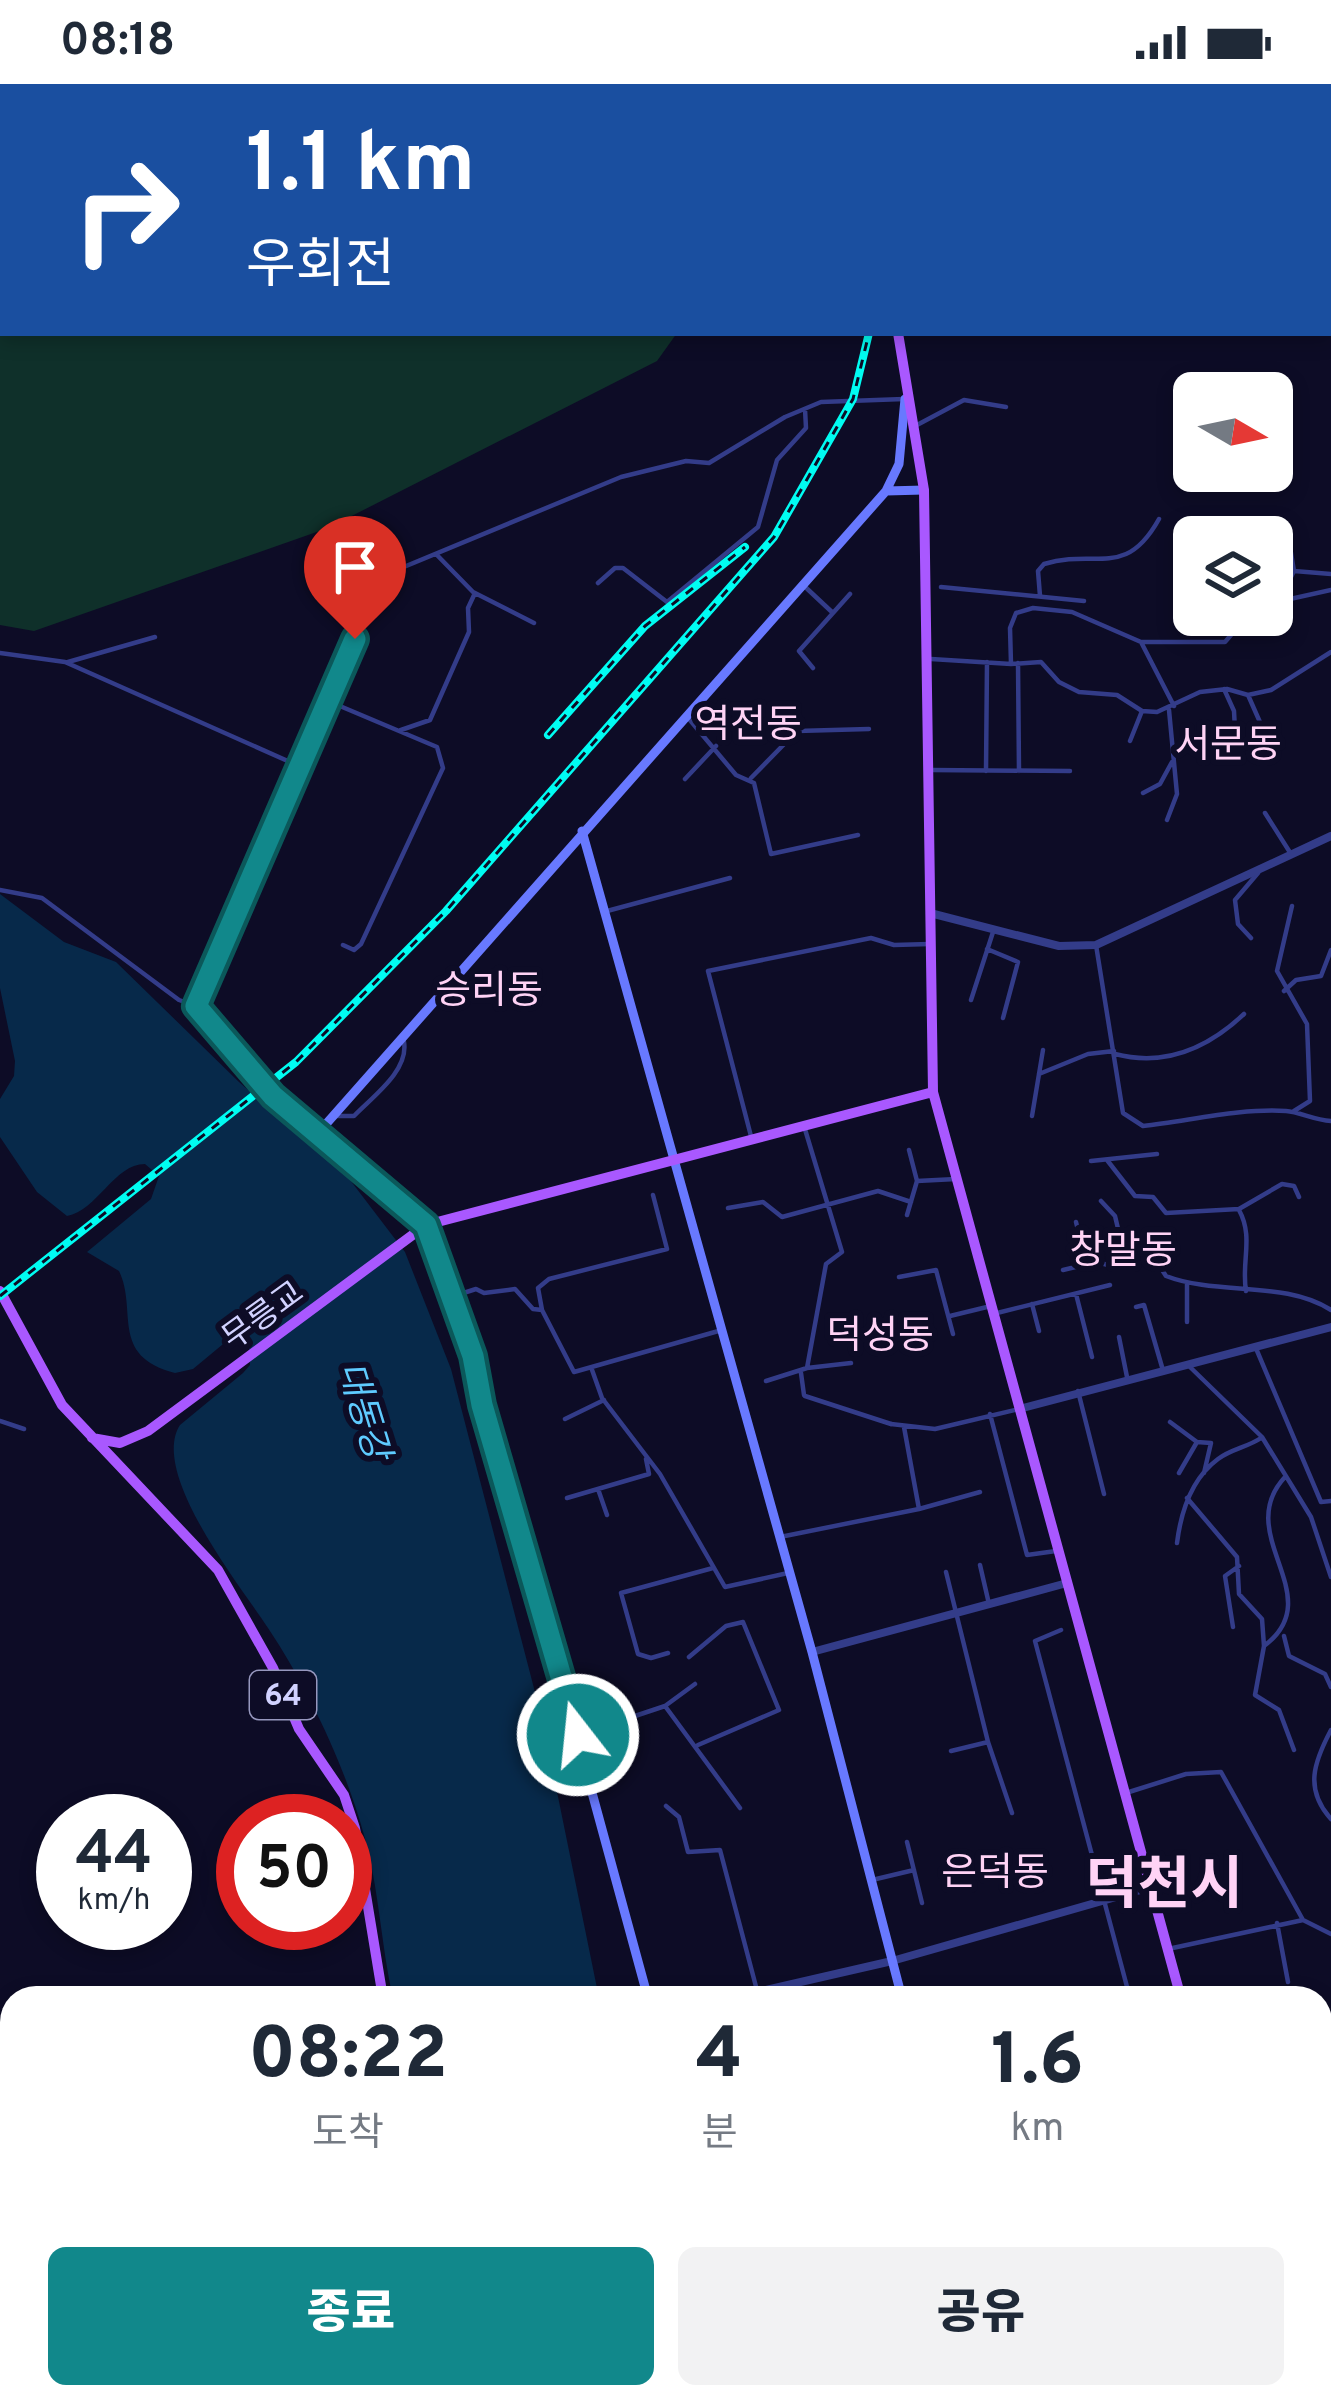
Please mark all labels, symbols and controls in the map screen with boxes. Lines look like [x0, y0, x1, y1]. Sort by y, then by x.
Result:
text: 08:18 [60, 14, 175, 71]
text: 1.1 km [246, 115, 476, 221]
icon: right [48, 132, 204, 288]
text: 우회전 [246, 234, 395, 303]
north arrow [1173, 372, 1293, 492]
map controls [1173, 372, 1293, 636]
pin [304, 516, 406, 639]
button: layers [1173, 516, 1293, 636]
icon: arrive [322, 534, 388, 600]
district label: 역전동 [694, 703, 802, 752]
district label: 서문동 [1174, 723, 1282, 772]
district label: 승리동 [435, 969, 543, 1018]
district label: 창말동 [1069, 1229, 1177, 1278]
street label: 무릉교 [215, 1273, 314, 1361]
district label: 덕성동 [826, 1314, 934, 1363]
water label: 대동강 [325, 1357, 399, 1470]
road number: 64 [250, 1671, 316, 1719]
position arrow [515, 1672, 641, 1798]
speed limit sign: 50 [216, 1794, 372, 1950]
text: 44 [75, 1819, 153, 1895]
district label: 은덕동 [941, 1851, 1049, 1900]
district label: 덕천시 [1085, 1853, 1243, 1925]
text: km/h [78, 1883, 150, 1920]
text: 08:22 [248, 2012, 448, 2104]
text: 4 [696, 2012, 743, 2104]
text: 1.6 [991, 2018, 1084, 2110]
text: km [1010, 2106, 1064, 2155]
text: 도착 [312, 2111, 384, 2160]
text: 분 [701, 2111, 737, 2160]
button: 종료 [48, 2247, 654, 2385]
button: 공유 [678, 2247, 1284, 2385]

